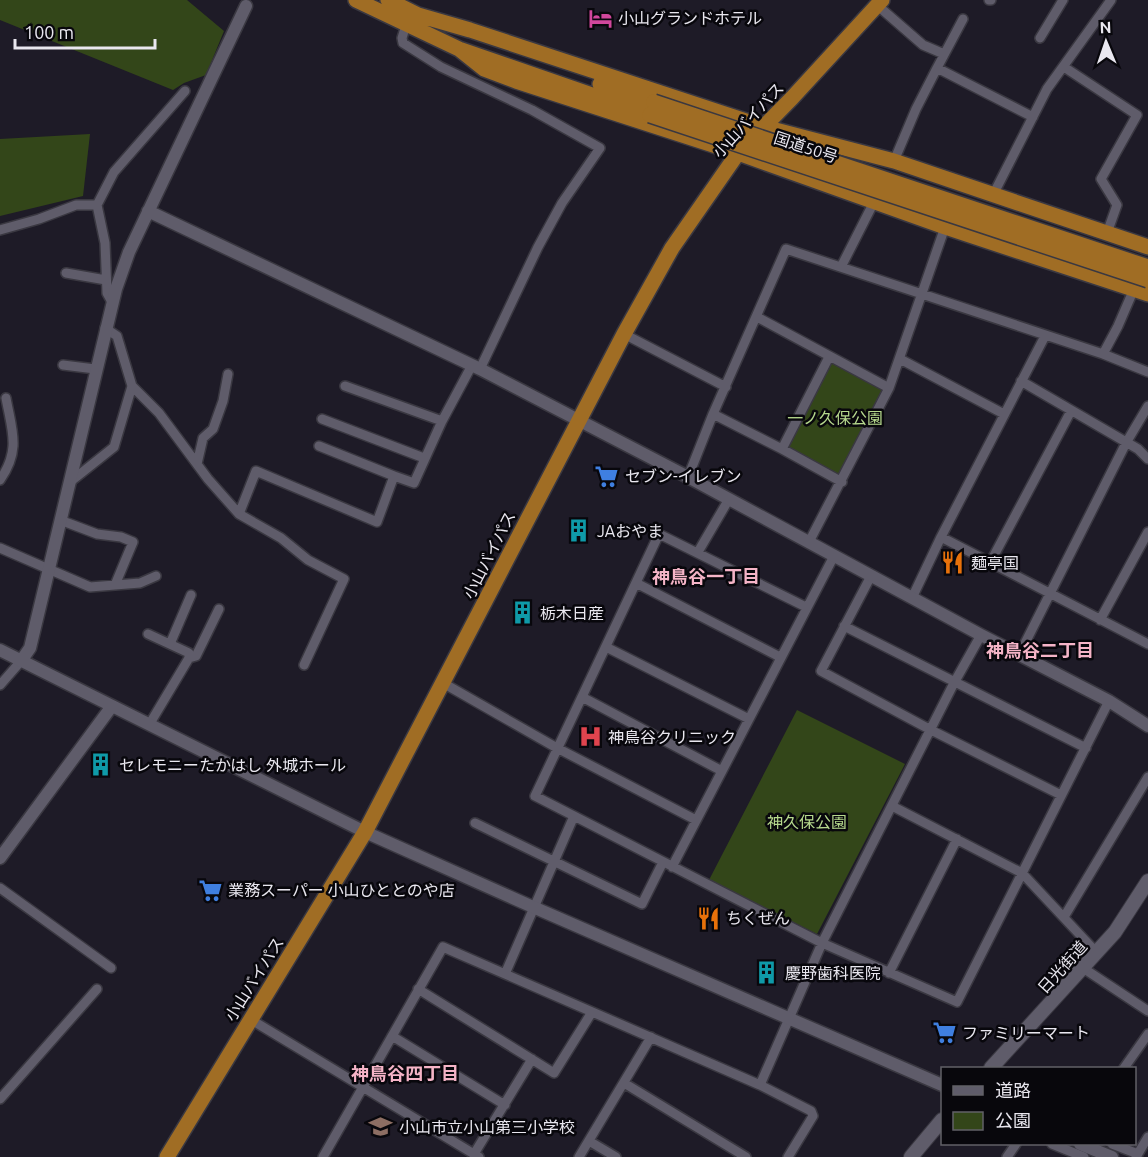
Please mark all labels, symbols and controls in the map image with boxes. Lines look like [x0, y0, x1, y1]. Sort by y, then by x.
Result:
hotel icon: 小山グランドホテル [587, 5, 613, 31]
place label: 小山グランドホテル [618, 9, 762, 27]
scale bar [15, 12, 154, 50]
north arrow [1076, 12, 1136, 72]
text: N [1099, 18, 1112, 36]
text: 100 m [24, 22, 74, 42]
street label: 小山バイパス [709, 79, 787, 161]
street label: 国道50号 [772, 128, 840, 166]
park label: 一ノ久保公園 [787, 409, 883, 427]
supermarket icon: セブン-イレブン [594, 463, 620, 489]
place label: セブン-イレブン [625, 467, 742, 485]
street label: 小山バイパス [459, 508, 519, 602]
building icon: JAおやま [566, 518, 592, 544]
place label: JAおやま [597, 522, 663, 540]
restaurant icon: 麺亭国 [940, 550, 966, 576]
place label: 麺亭国 [971, 554, 1019, 572]
district label: 神鳥谷一丁目 [652, 566, 760, 586]
building icon: 栃木日産 [509, 600, 535, 626]
place label: 栃木日産 [540, 604, 604, 622]
district label: 神鳥谷二丁目 [986, 640, 1094, 660]
hospital icon: 神鳥谷クリニック [577, 724, 603, 750]
place label: 神鳥谷クリニック [608, 728, 736, 746]
building icon: セレモニーたかはし 外城ホール [88, 752, 114, 778]
place label: セレモニーたかはし 外城ホール [119, 756, 346, 774]
park label: 神久保公園 [767, 813, 847, 831]
supermarket icon: 業務スーパー 小山ひととのや店 [197, 877, 223, 903]
place label: 業務スーパー 小山ひととのや店 [228, 881, 455, 899]
restaurant icon: ちくぜん [695, 905, 721, 931]
place label: ちくぜん [726, 909, 790, 927]
street label: 小山バイパス [221, 934, 287, 1024]
street label: 日光街道 [1034, 937, 1090, 997]
building icon: 慶野歯科医院 [754, 960, 780, 986]
place label: 慶野歯科医院 [785, 964, 881, 982]
supermarket icon: ファミリーマート [931, 1020, 957, 1046]
place label: ファミリーマート [962, 1024, 1090, 1042]
district label: 神鳥谷四丁目 [351, 1063, 459, 1083]
legend [941, 1067, 1136, 1145]
text: 道路 [995, 1080, 1031, 1100]
text: 公園 [995, 1110, 1031, 1130]
school or university icon: 小山市立小山第三小学校 [368, 1114, 394, 1140]
place label: 小山市立小山第三小学校 [399, 1118, 575, 1136]

